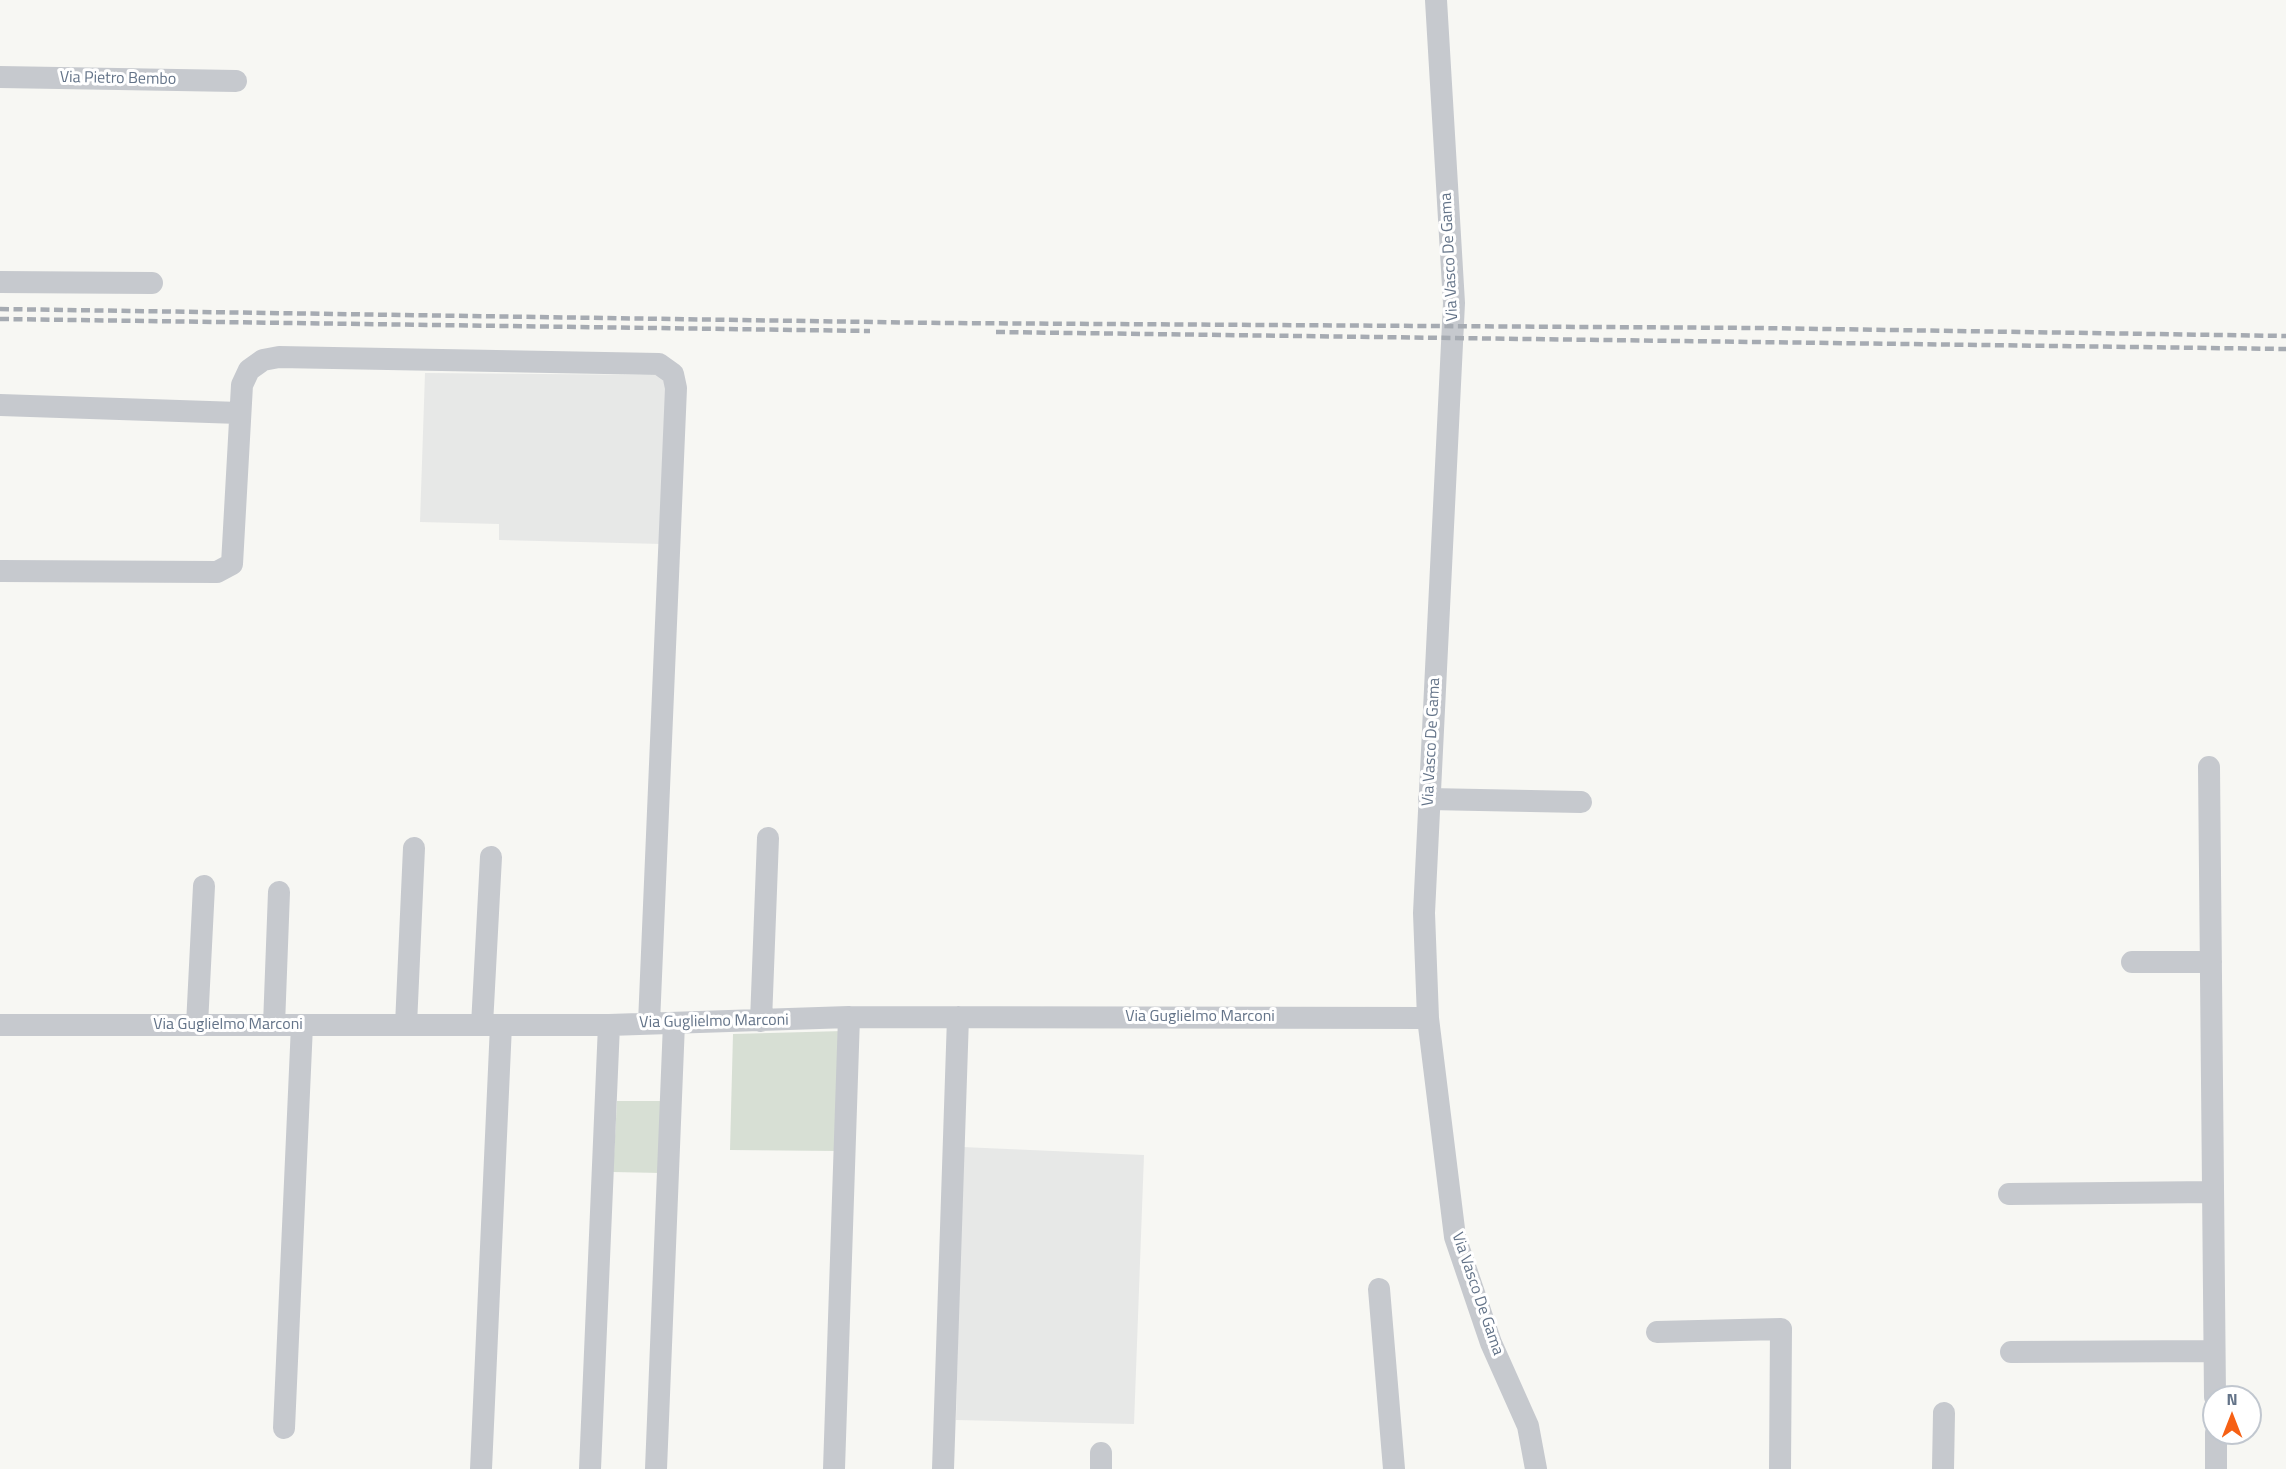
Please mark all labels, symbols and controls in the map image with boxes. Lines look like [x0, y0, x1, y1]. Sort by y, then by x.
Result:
street label: Via Pietro Bembo [60, 68, 176, 90]
street label: Via Vasco De Gama [1437, 192, 1463, 322]
street label: Via Vasco De Gama [1419, 677, 1445, 807]
street label: Via Guglielmo Marconi [1125, 1007, 1275, 1027]
street label: Via Guglielmo Marconi [639, 1011, 789, 1033]
street label: Via Guglielmo Marconi [153, 1015, 303, 1035]
street label: Via Vasco De Gama [1447, 1230, 1507, 1358]
north arrow [2202, 1385, 2262, 1445]
text: N [2226, 1387, 2238, 1411]

